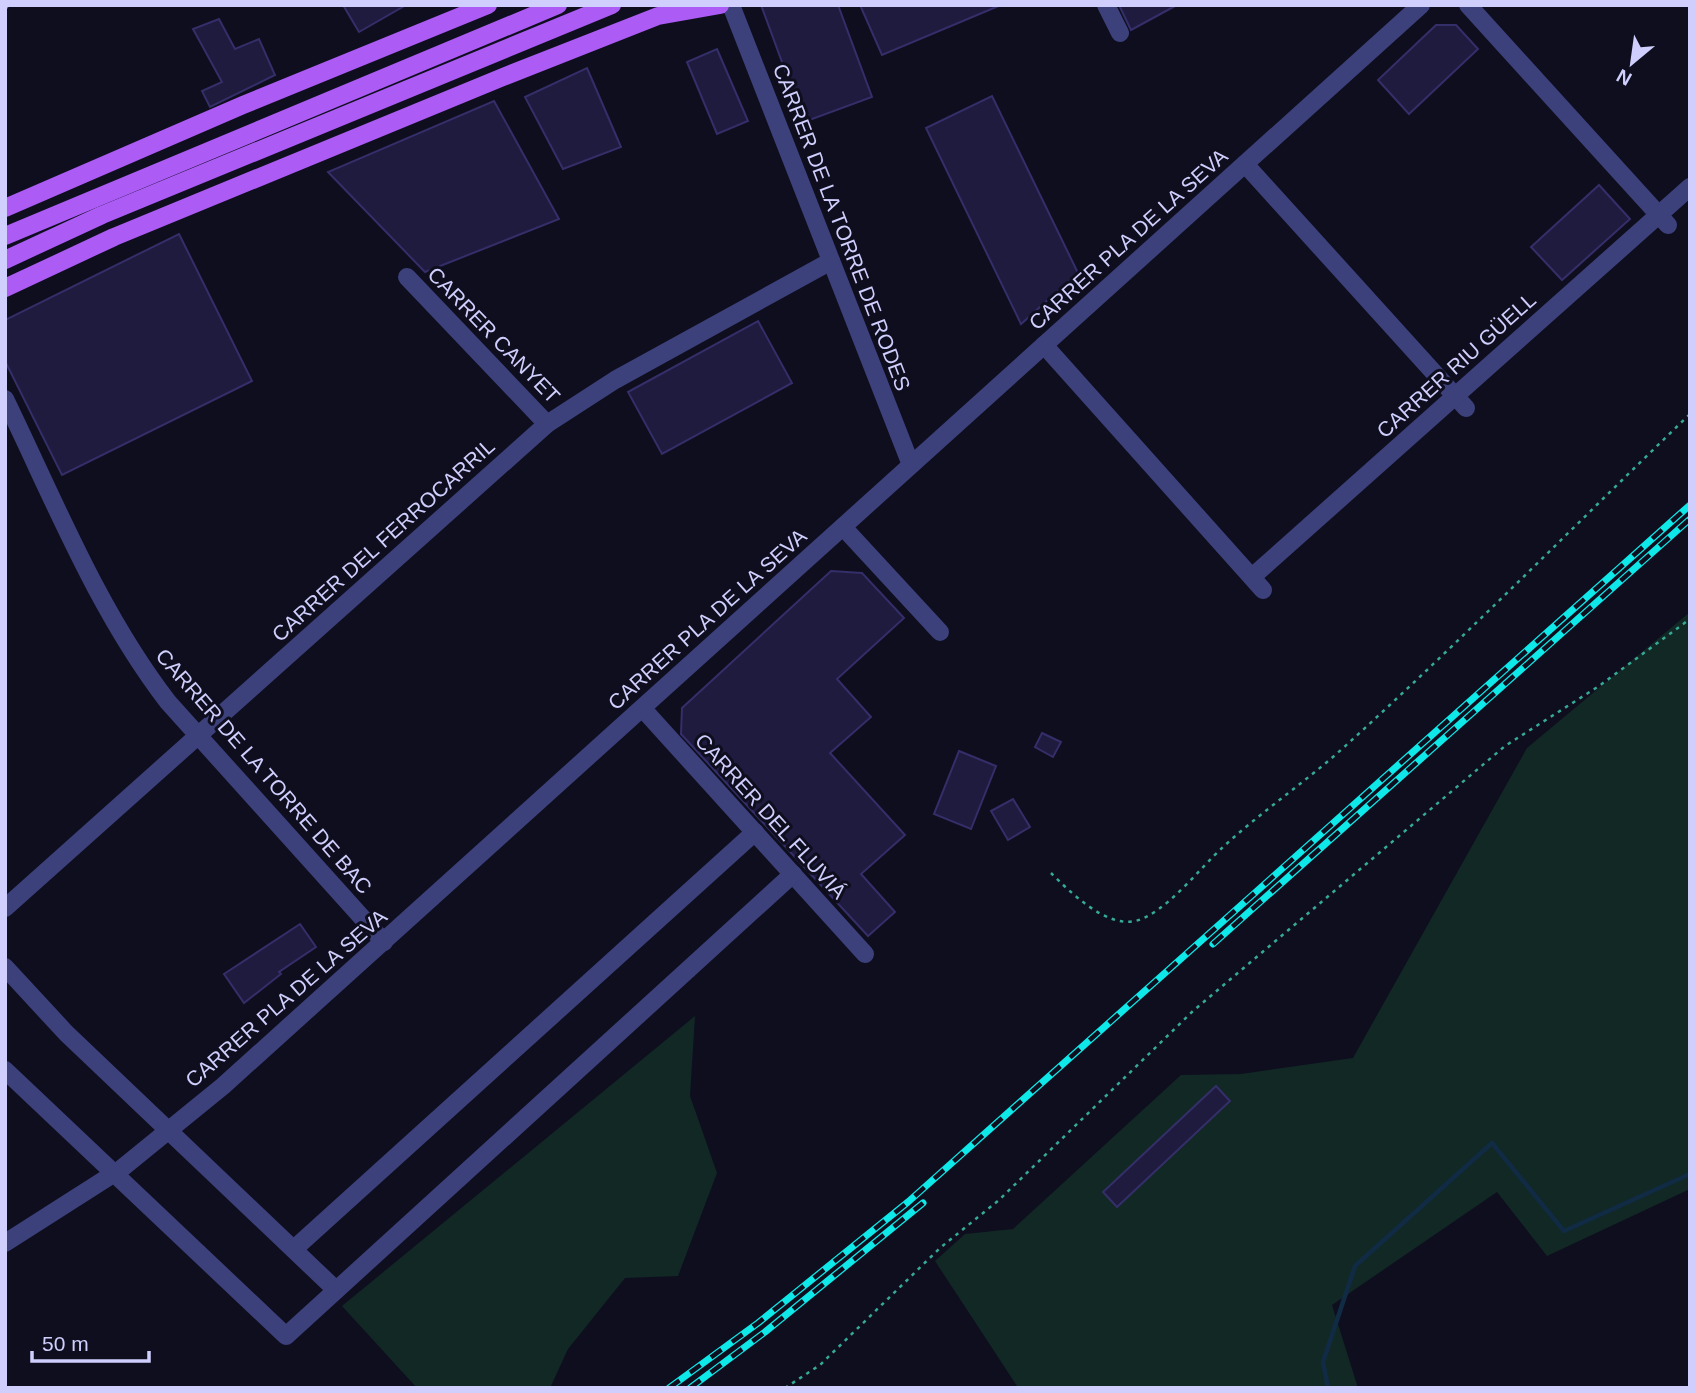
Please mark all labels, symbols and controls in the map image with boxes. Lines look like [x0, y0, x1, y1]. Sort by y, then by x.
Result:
north arrow [1597, 28, 1667, 98]
street label: CARRER DE LA TORRE DE RODES [769, 60, 915, 394]
text: N [1613, 65, 1635, 90]
street label: CARRER PLA DE LA SEVA [1024, 144, 1232, 334]
street label: CARRER CANYET [423, 262, 565, 408]
street label: CARRER RIU GÜELL [1372, 288, 1540, 442]
street label: CARRER DEL FERROCARRIL [267, 434, 499, 646]
street label: CARRER PLA DE LA SEVA [603, 524, 811, 714]
street label: CARRER DE LA TORRE DE BAC [151, 644, 377, 898]
street label: CARRER DEL FLUVIÁ [691, 729, 851, 903]
street label: CARRER PLA DE LA SEVA [181, 904, 391, 1092]
scale bar [32, 1320, 149, 1364]
text: 50 m [42, 1332, 89, 1355]

